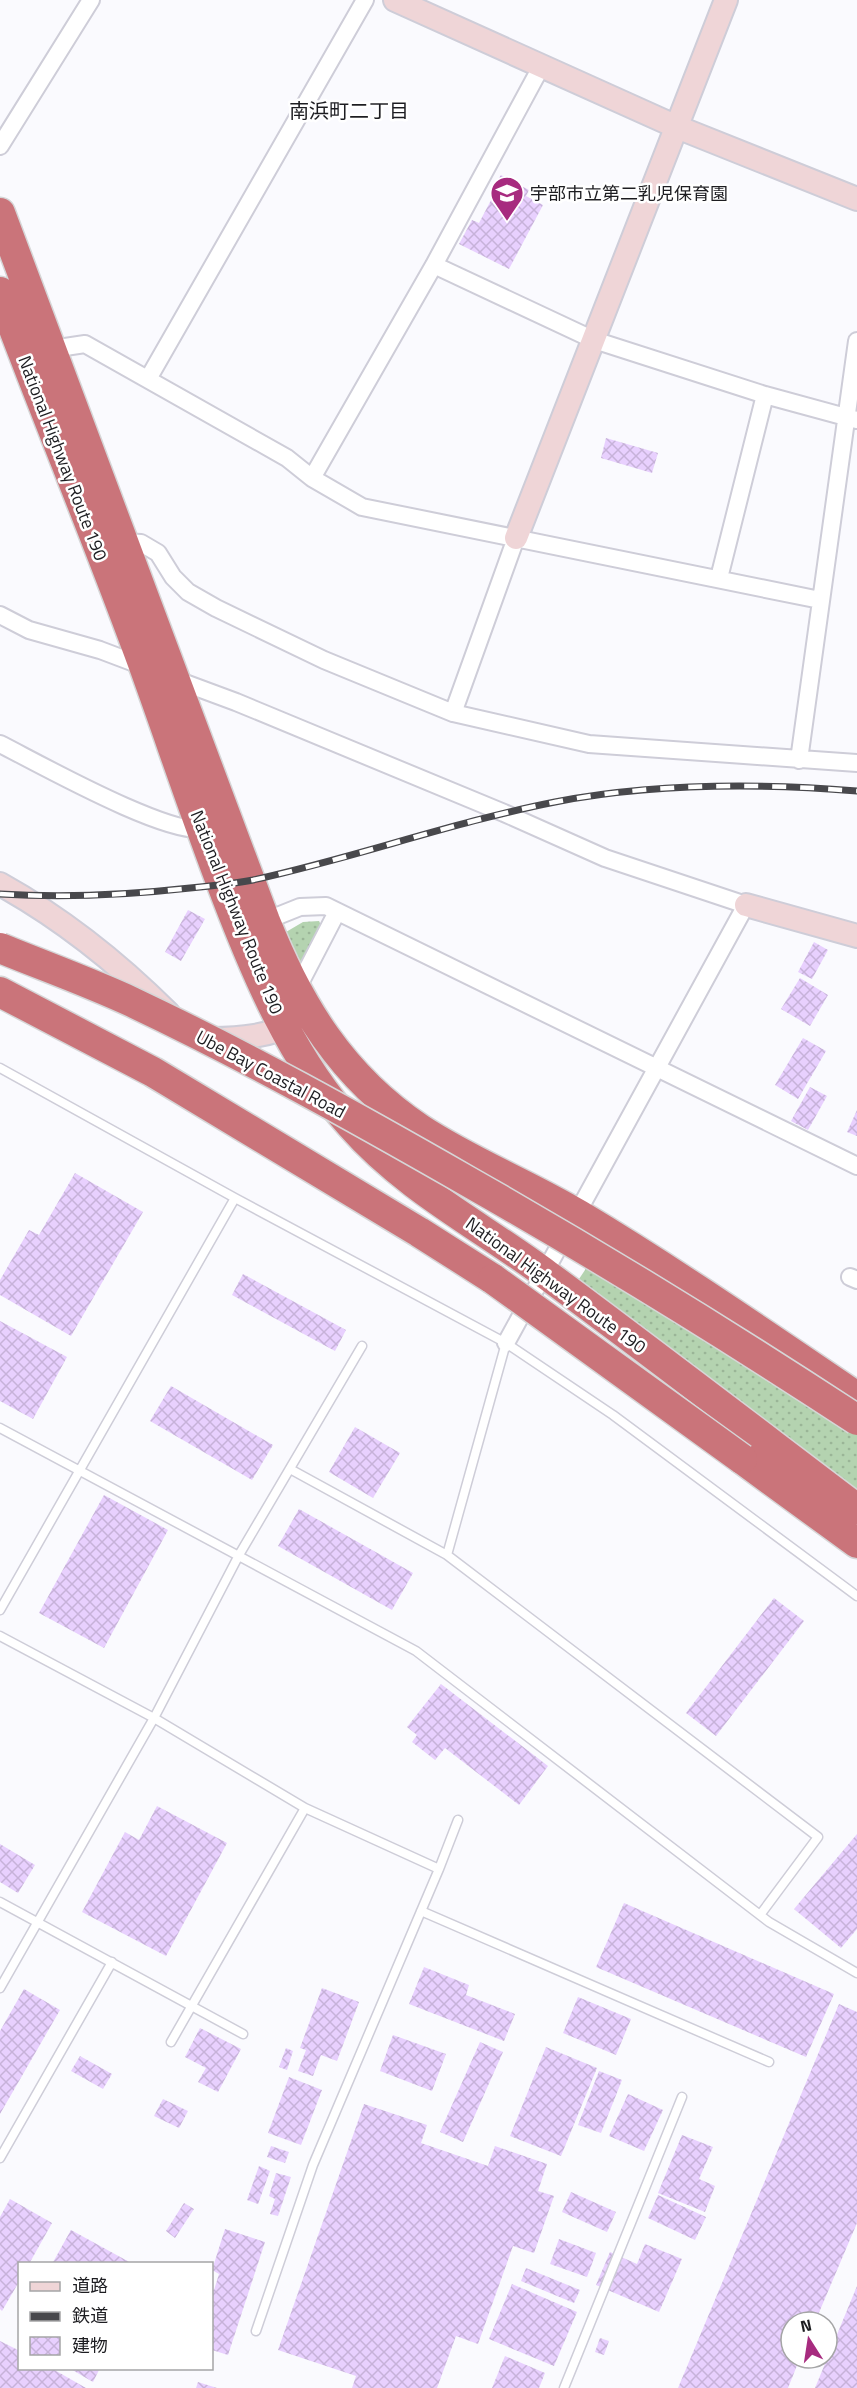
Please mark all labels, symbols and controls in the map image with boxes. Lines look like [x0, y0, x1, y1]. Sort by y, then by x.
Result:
district label: 南浜町二丁目 [289, 95, 409, 126]
school or university icon: 宇部市立第二乳児保育園 [489, 175, 525, 222]
place label: 宇部市立第二乳児保育園 [530, 180, 728, 207]
street label: National Highway Route 190 [11, 352, 115, 564]
street label: National Highway Route 190 [184, 806, 290, 1018]
street label: Ube Bay Coastal Road [192, 1023, 350, 1125]
street label: National Highway Route 190 [460, 1210, 652, 1360]
legend [18, 2262, 213, 2370]
text: 道路 [72, 2272, 108, 2299]
text: 鉄道 [72, 2302, 108, 2329]
north arrow [779, 2310, 839, 2370]
text: N [798, 2312, 814, 2338]
text: 建物 [72, 2332, 108, 2359]

